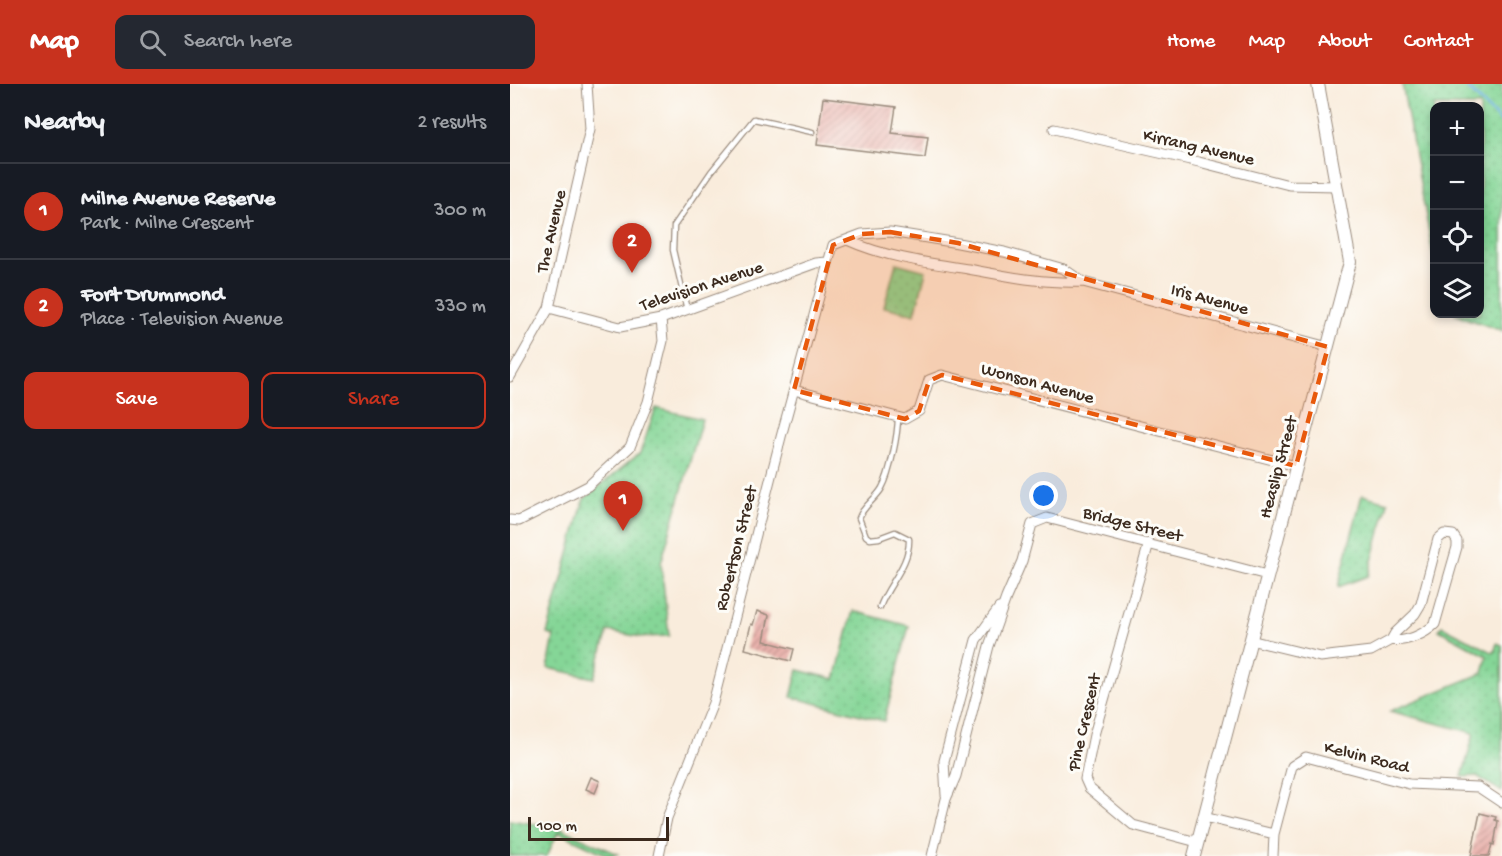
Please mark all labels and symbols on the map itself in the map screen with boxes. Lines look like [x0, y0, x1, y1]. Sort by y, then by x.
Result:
street label: Kirrang Avenue [1141, 125, 1257, 172]
street label: The Avenue [533, 187, 572, 276]
pin: 2 [612, 224, 652, 273]
street label: Television Avenue [637, 257, 767, 317]
street label: Iris Avenue [1168, 280, 1251, 321]
street label: Wonson Avenue [979, 359, 1097, 410]
street label: Heaslip Street [1256, 413, 1304, 521]
your location [1029, 481, 1058, 510]
pin: 1 [604, 482, 642, 531]
street label: Robertson Street [712, 482, 764, 613]
street label: Bridge Street [1079, 503, 1186, 548]
street label: Pine Crescent [1064, 670, 1107, 774]
street label: Kelvin Road [1322, 738, 1413, 780]
scale bar [528, 814, 669, 842]

